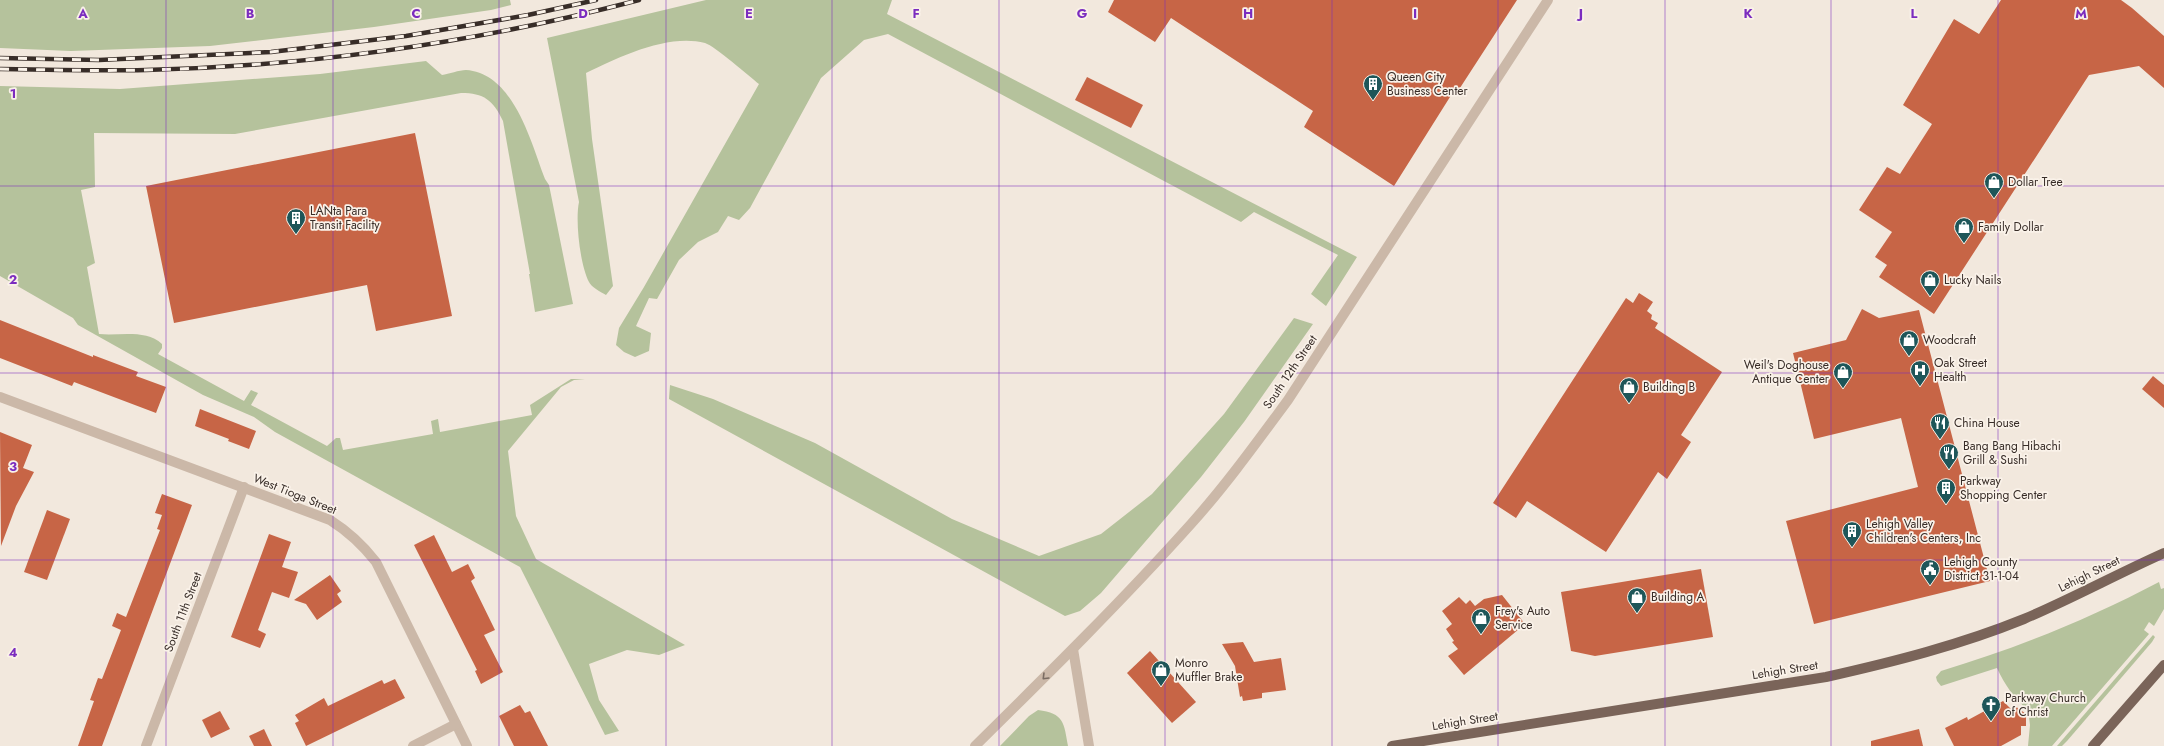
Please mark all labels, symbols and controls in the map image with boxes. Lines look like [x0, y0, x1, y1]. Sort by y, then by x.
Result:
text: A [77, 4, 88, 23]
text: B [246, 4, 255, 23]
text: C [411, 4, 421, 23]
text: D [578, 4, 588, 23]
text: E [745, 4, 753, 23]
text: F [912, 4, 920, 23]
text: G [1077, 4, 1088, 23]
text: H [1243, 4, 1253, 23]
text: I [1413, 4, 1417, 23]
text: J [1576, 4, 1583, 23]
text: K [1743, 4, 1753, 23]
text: L [1911, 4, 1918, 23]
text: M [2075, 4, 2087, 23]
place label: Queen City Business Center [1387, 68, 1468, 100]
building icon: Queen City Business Center [1362, 73, 1384, 101]
text: 1 [10, 84, 16, 103]
shop icon: Dollar Tree [1983, 171, 2005, 199]
place label: Dollar Tree [2008, 173, 2063, 191]
place label: LANta Para Transit Facility [310, 202, 380, 234]
building icon: LANta Para Transit Facility [285, 207, 307, 235]
shop icon: Family Dollar [1953, 216, 1975, 244]
place label: Family Dollar [1978, 218, 2045, 236]
shop icon: Lucky Nails [1919, 269, 1941, 297]
text: 2 [9, 270, 17, 289]
place label: Lucky Nails [1944, 271, 2001, 289]
shop icon: Woodcraft [1898, 329, 1920, 357]
street label: South 12th Street [1259, 331, 1322, 413]
place label: Woodcraft [1923, 331, 1976, 349]
place label: Oak Street Health [1934, 354, 1987, 386]
place label: Weil's Doghouse Antique Center [1744, 356, 1830, 388]
hospital icon: Oak Street Health [1909, 359, 1931, 387]
shop icon: Weil's Doghouse Antique Center [1832, 361, 1854, 389]
shop icon: Building B [1618, 376, 1640, 404]
place label: Building B [1643, 378, 1696, 396]
restaurant icon: China House [1929, 412, 1951, 440]
place label: China House [1954, 414, 2020, 432]
place label: Bang Bang Hibachi Grill & Sushi [1963, 437, 2061, 469]
restaurant icon: Bang Bang Hibachi Grill & Sushi [1938, 442, 1960, 470]
text: 3 [9, 457, 17, 476]
street label: West Tioga Street [251, 469, 340, 519]
place label: Parkway Shopping Center [1960, 472, 2048, 504]
building icon: Parkway Shopping Center [1935, 477, 1957, 505]
place label: Lehigh Valley Children's Centers, Inc [1866, 515, 1981, 547]
building icon: Lehigh Valley Children's Centers, Inc [1841, 520, 1863, 548]
street label: Lehigh Street [2055, 551, 2123, 597]
place label: Lehigh County District 31-1-04 [1944, 553, 2019, 585]
public building icon: Lehigh County District 31-1-04 [1919, 558, 1941, 586]
street label: South 11th Street [159, 569, 207, 655]
shop icon: Building A [1626, 586, 1648, 614]
place label: Building A [1651, 588, 1705, 606]
place label: Frey's Auto Service [1495, 602, 1550, 634]
shop icon: Frey's Auto Service [1470, 607, 1492, 635]
text: 4 [8, 643, 18, 662]
place label: Monro Muffler Brake [1175, 654, 1242, 686]
street label: Lehigh Street [1751, 656, 1819, 684]
shop icon: Monro Muffler Brake [1150, 659, 1172, 687]
one-way arrow [1042, 672, 1050, 680]
place label: Parkway Church of Christ [2005, 689, 2086, 721]
church icon: Parkway Church of Christ [1980, 694, 2002, 722]
street label: Lehigh Street [1431, 707, 1499, 735]

